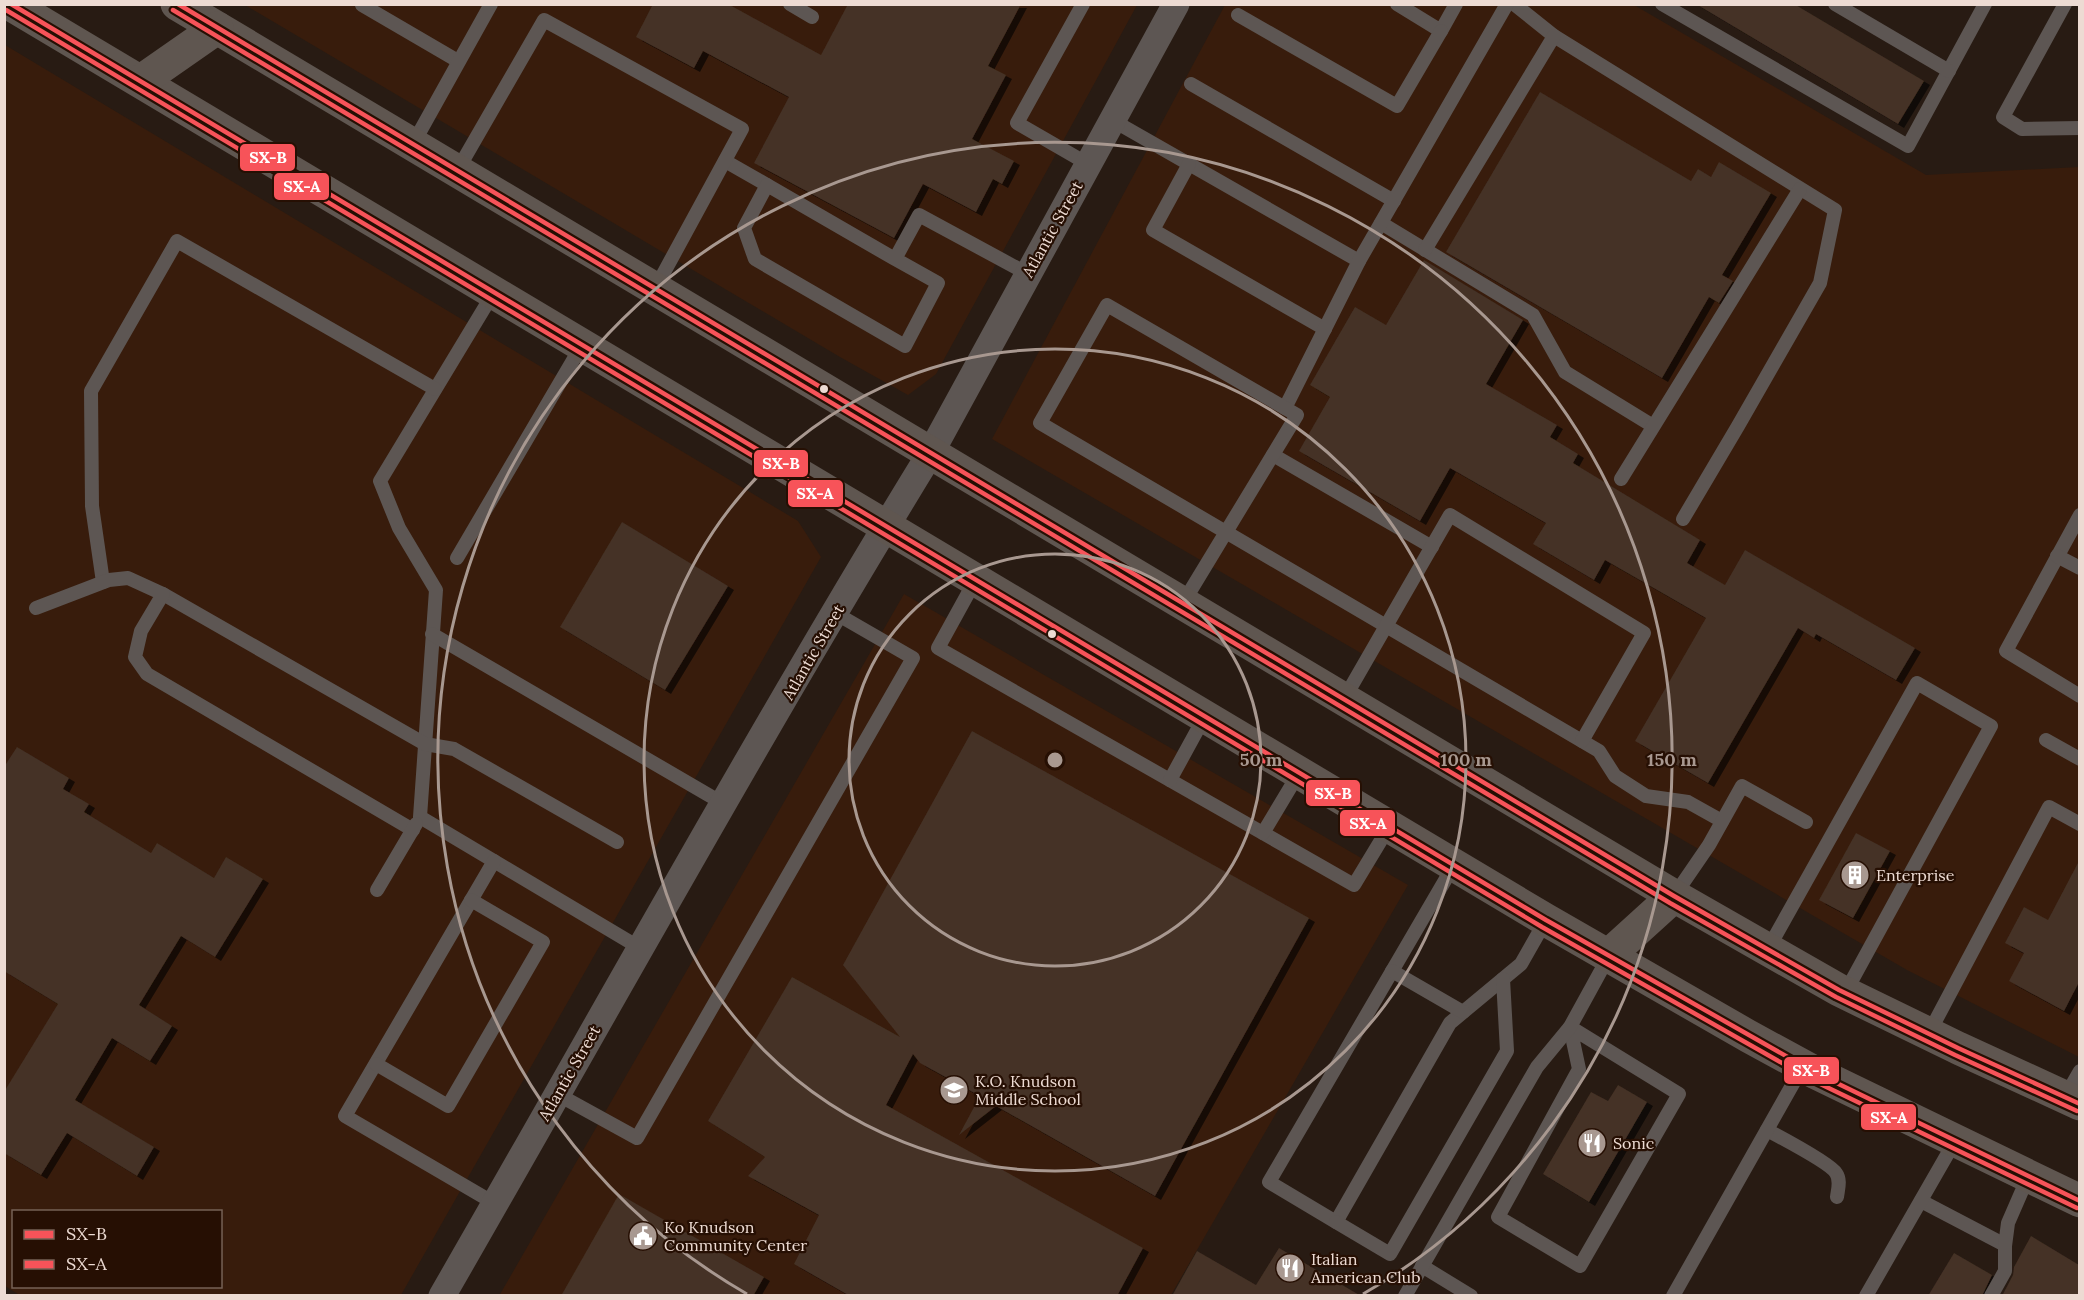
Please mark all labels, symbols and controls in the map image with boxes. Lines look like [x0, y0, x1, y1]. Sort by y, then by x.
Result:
line badge: SX-B [239, 143, 296, 172]
text: SX-B [249, 147, 287, 167]
line badge: SX-A [273, 172, 330, 201]
text: SX-A [283, 176, 321, 196]
street label: Atlantic Street [1017, 177, 1087, 282]
unlabelled marker [818, 383, 830, 395]
line badge: SX-B [753, 449, 809, 478]
text: SX-B [762, 453, 800, 473]
line badge: SX-A [787, 479, 844, 508]
text: SX-A [796, 483, 834, 503]
street label: Atlantic Street [777, 600, 849, 704]
unlabelled marker [1046, 628, 1058, 640]
text: 50 m [1240, 748, 1283, 771]
text: 100 m [1440, 748, 1492, 771]
text: 150 m [1647, 748, 1697, 771]
centre of rings [1045, 750, 1065, 770]
line badge: SX-B [1305, 779, 1361, 807]
text: SX-B [1314, 783, 1352, 803]
line badge: SX-A [1339, 809, 1396, 837]
text: SX-A [1349, 813, 1387, 833]
building icon: Enterprise [1839, 859, 1871, 891]
place label: Enterprise [1876, 865, 1955, 885]
street label: Atlantic Street [533, 1021, 605, 1125]
line badge: SX-B [1783, 1056, 1840, 1085]
text: SX-B [1792, 1060, 1830, 1080]
place label: K.O. Knudson Middle School [975, 1071, 1081, 1109]
school or university icon: K.O. Knudson Middle School [938, 1074, 970, 1106]
line badge: SX-A [1860, 1103, 1917, 1131]
text: SX-A [1870, 1107, 1908, 1127]
restaurant icon: Sonic [1576, 1127, 1608, 1159]
place label: Sonic [1613, 1133, 1654, 1153]
legend [12, 1210, 222, 1288]
place label: Ko Knudson Community Center [664, 1217, 807, 1255]
public building icon: Ko Knudson Community Center [627, 1220, 659, 1252]
text: SX-B [66, 1222, 107, 1245]
place label: Italian American Club [1310, 1249, 1420, 1287]
text: SX-A [66, 1252, 108, 1275]
restaurant icon: Italian American Club [1274, 1252, 1306, 1284]

